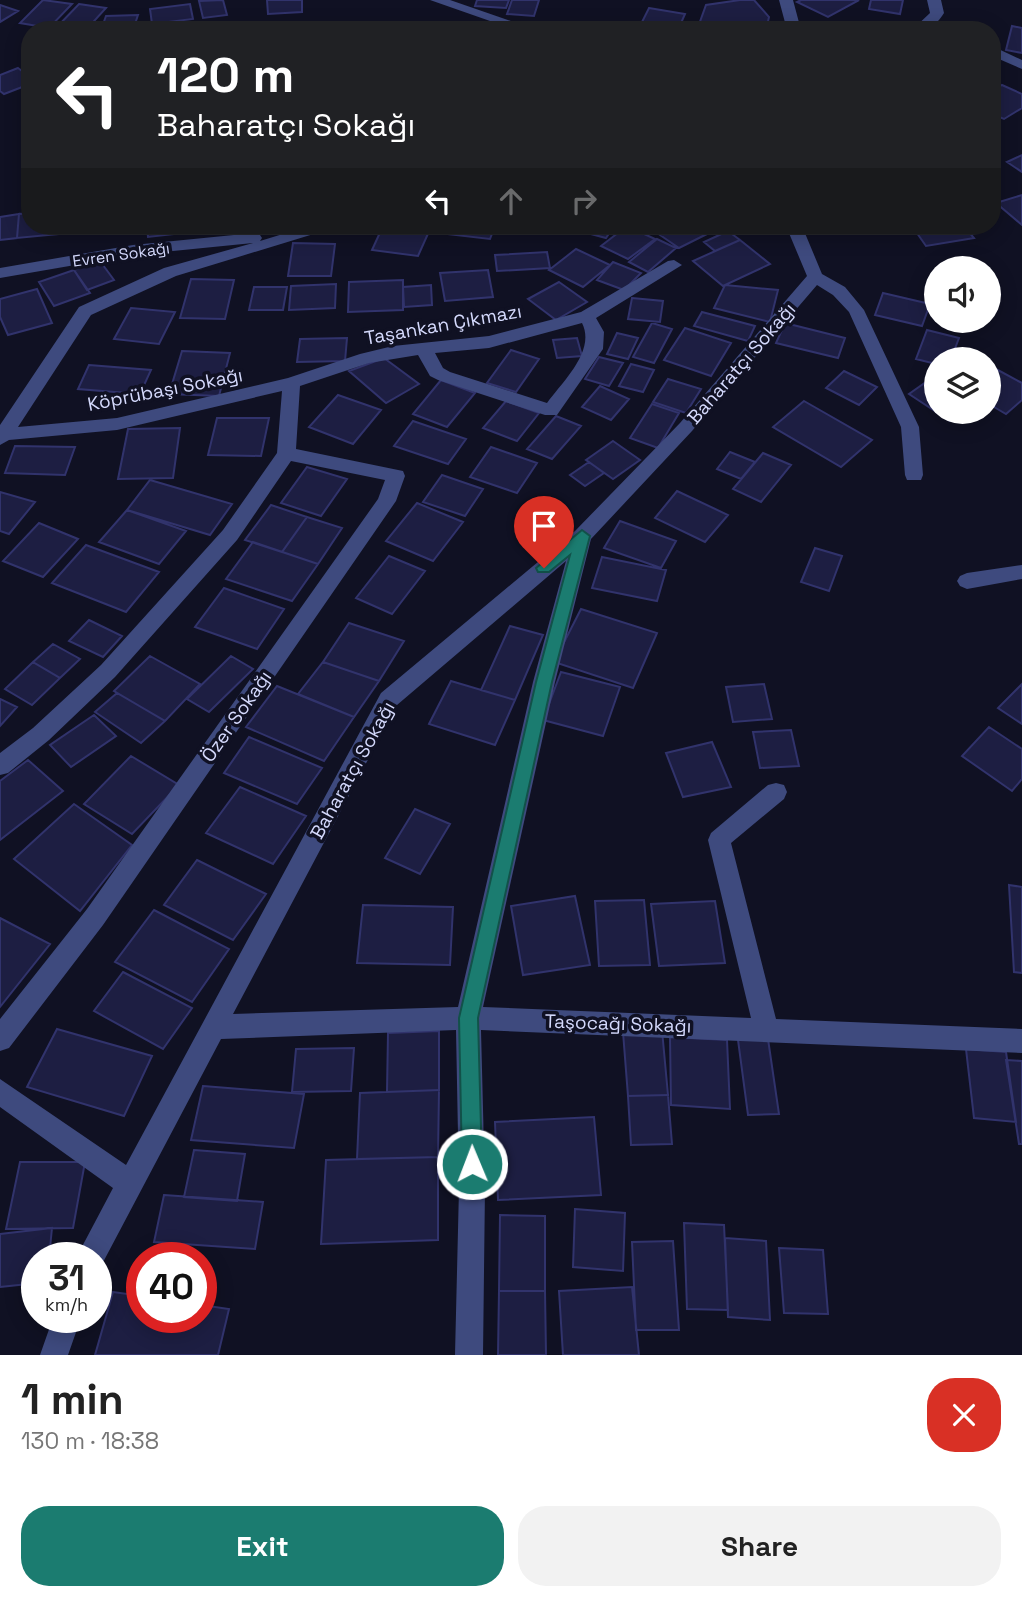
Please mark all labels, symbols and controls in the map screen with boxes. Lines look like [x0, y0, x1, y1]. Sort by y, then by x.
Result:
text: 120 m [157, 44, 294, 106]
icon: left [42, 49, 133, 140]
text: Baharatçı Sokağı [157, 105, 415, 145]
icon: left [419, 182, 457, 220]
icon: ahead [492, 182, 530, 220]
icon: right [565, 182, 603, 220]
street label: Evren Sokağı [71, 237, 171, 272]
map controls [924, 256, 1001, 424]
button: sound [924, 256, 1001, 333]
street label: Baharatçı Sokağı [682, 297, 801, 429]
street label: Taşankan Çıkmazı [363, 298, 524, 351]
button: layers [924, 347, 1001, 424]
street label: Köprübaşı Sokağı [85, 362, 245, 417]
pin [514, 496, 574, 568]
icon: arrive [525, 507, 563, 545]
street label: Özer Sokağı [196, 666, 277, 767]
street label: Baharatçı Sokağı [304, 697, 401, 843]
street label: Taşocağı Sokağı [544, 1008, 692, 1039]
position arrow [435, 1127, 509, 1201]
speed limit sign: 40 [126, 1242, 217, 1333]
text: 31 [48, 1256, 85, 1300]
text: km/h [45, 1293, 88, 1316]
text: 1 min [21, 1373, 124, 1426]
button: close [927, 1378, 1001, 1452]
text: 130 m · 18:38 [21, 1426, 159, 1456]
button: Exit [21, 1506, 504, 1586]
button: Share [518, 1506, 1001, 1586]

